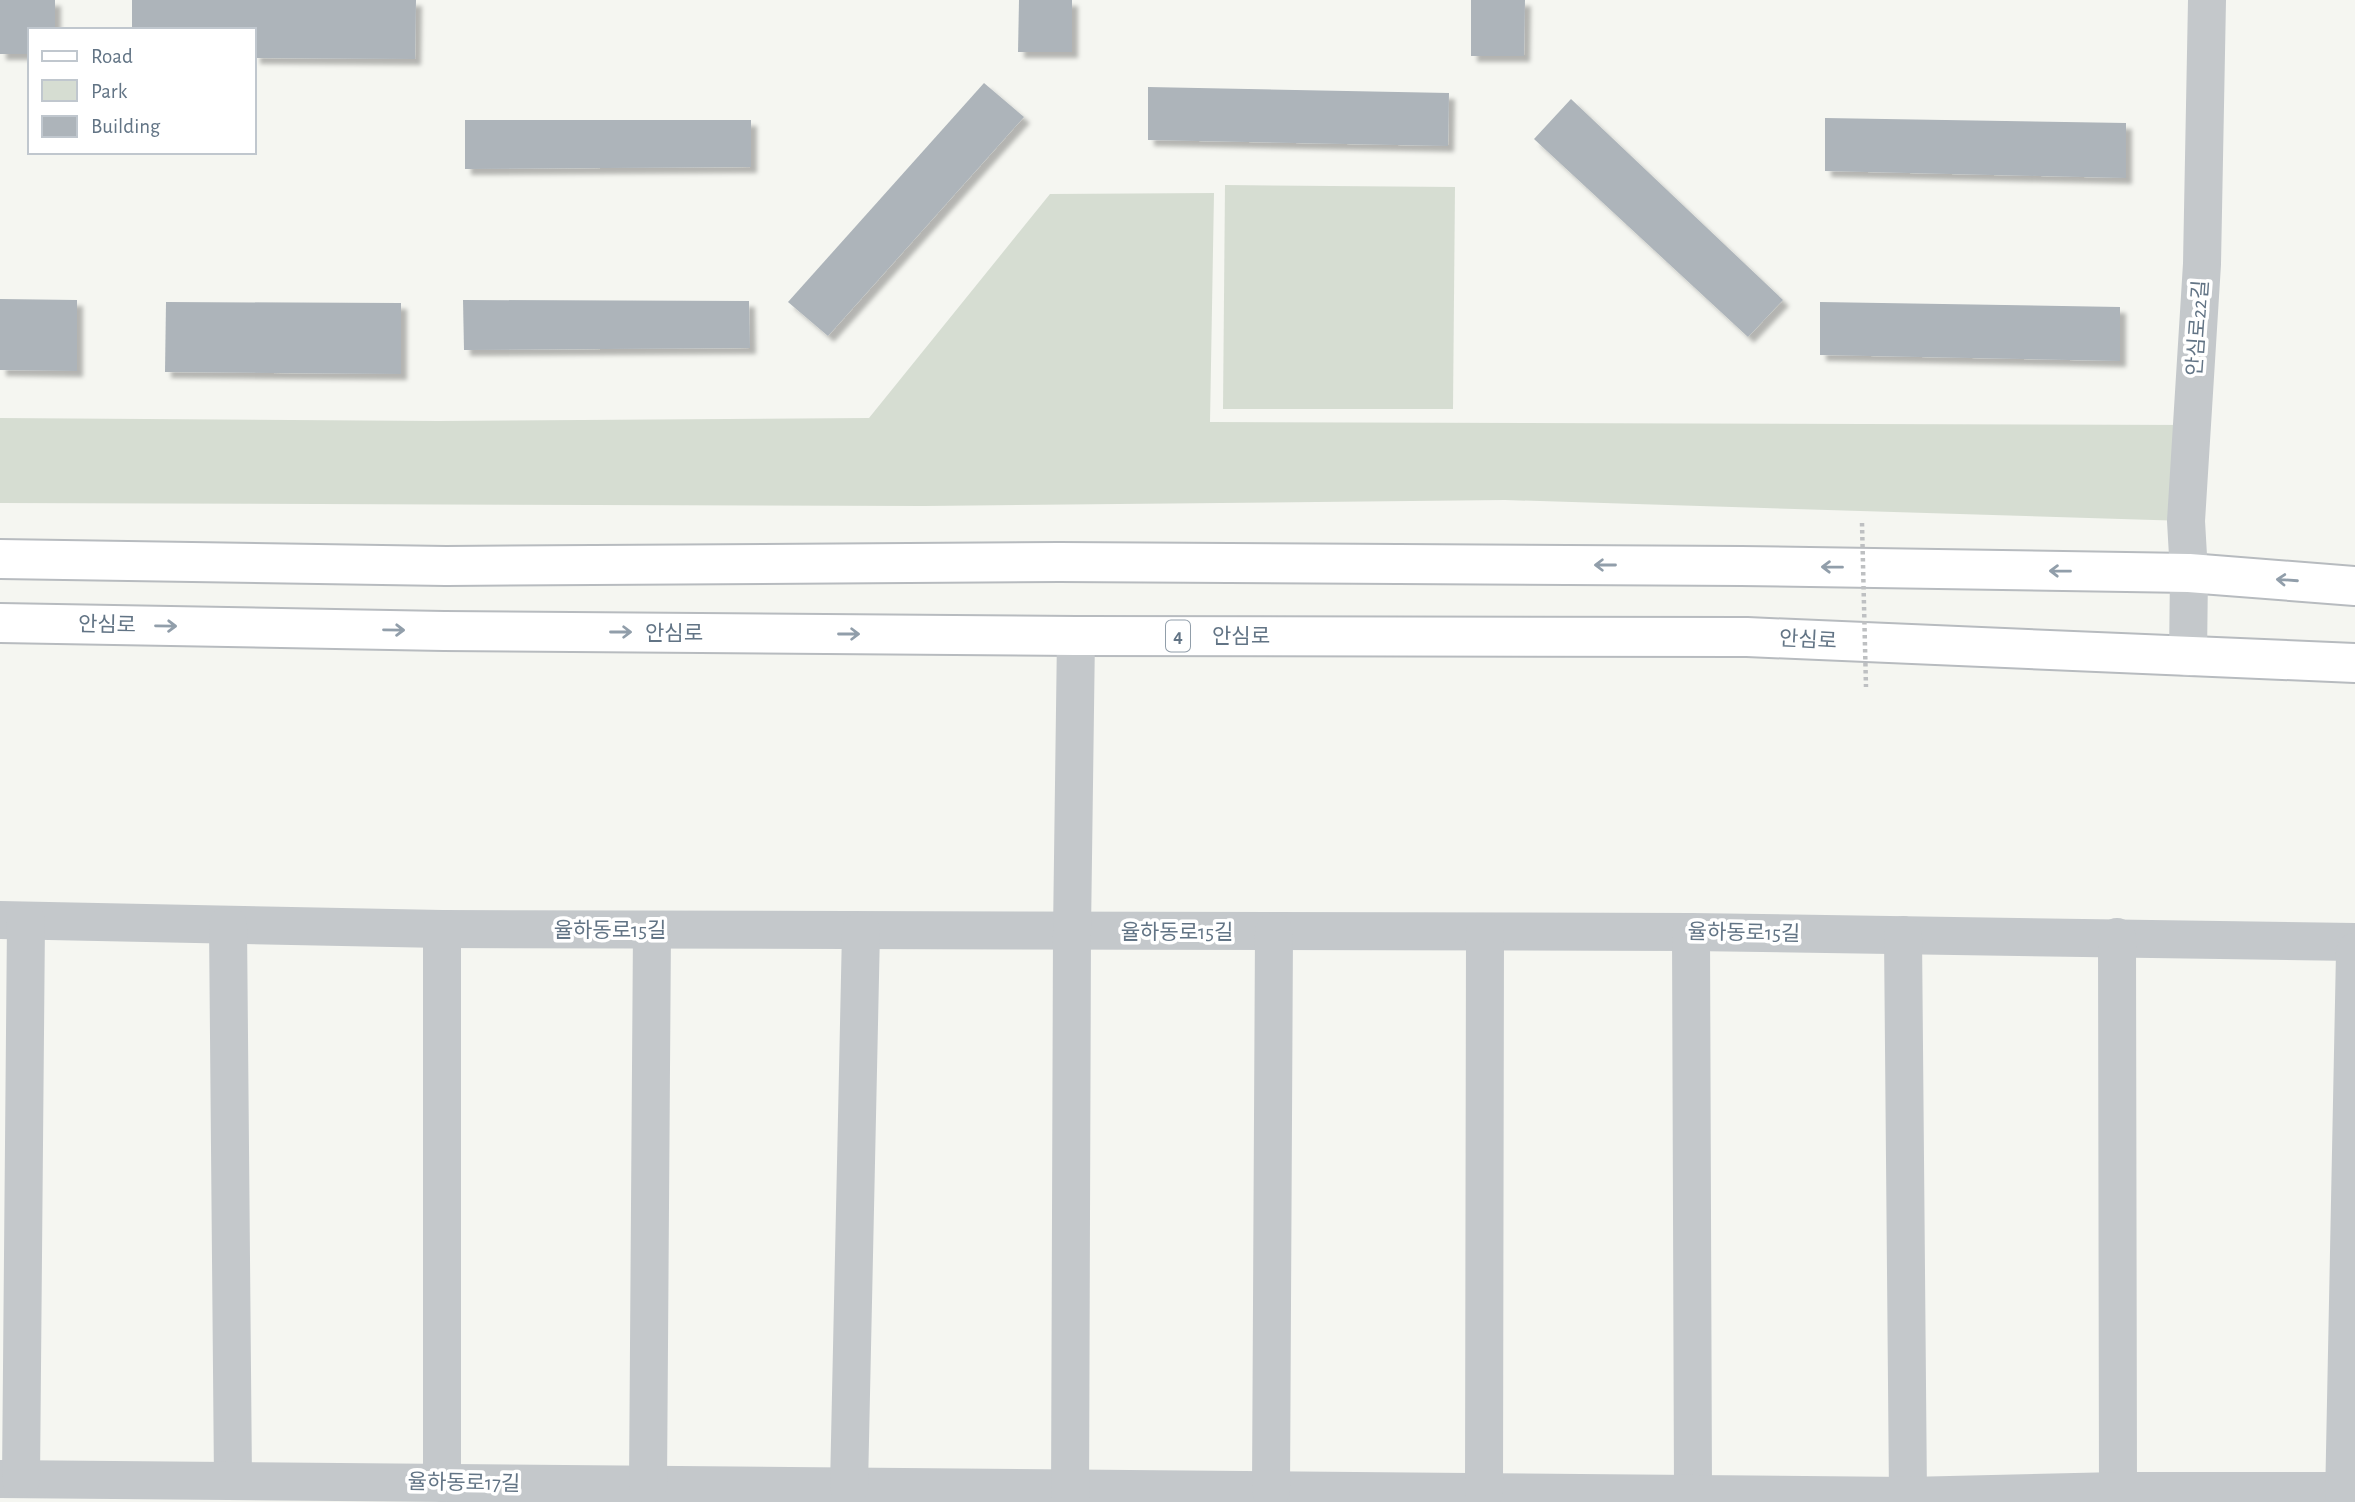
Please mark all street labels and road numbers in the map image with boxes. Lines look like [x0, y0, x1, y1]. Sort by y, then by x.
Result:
street label: 안심로22길 [2183, 279, 2212, 377]
street label: 안심로 [78, 613, 136, 636]
road number: 4 [1166, 621, 1190, 652]
street label: 안심로 [645, 622, 703, 644]
street label: 안심로 [1212, 625, 1270, 647]
street label: 안심로 [1779, 627, 1838, 652]
street label: 율하동로15길 [554, 919, 666, 941]
street label: 율하동로15길 [1121, 921, 1233, 943]
street label: 율하동로15길 [1688, 921, 1800, 944]
street label: 율하동로17길 [408, 1471, 520, 1494]

